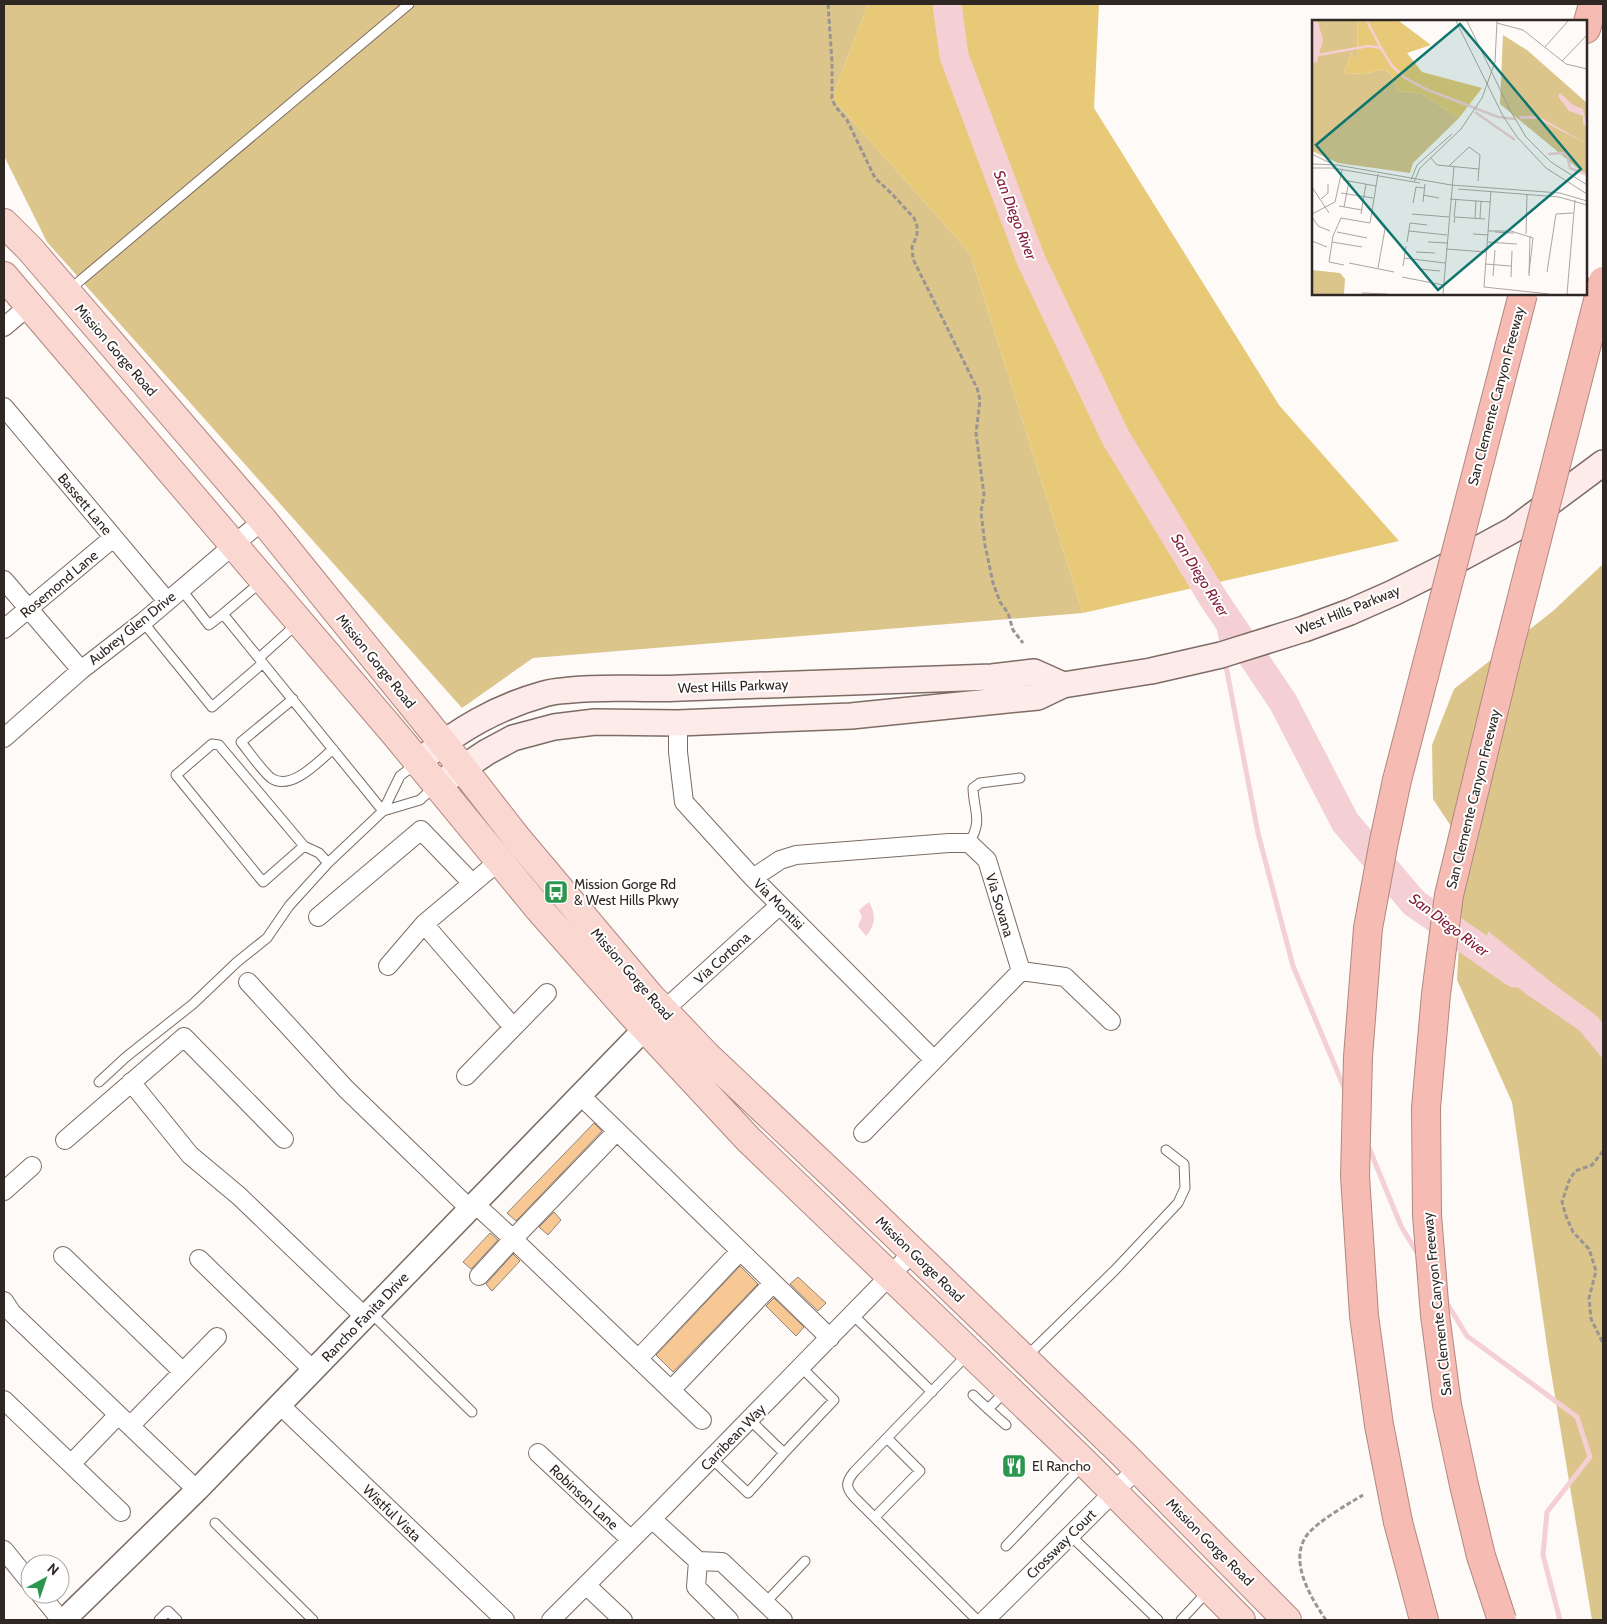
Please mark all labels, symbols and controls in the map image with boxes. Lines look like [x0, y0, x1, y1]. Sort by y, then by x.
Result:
inset map [1312, 20, 1587, 295]
water label: San Diego River [990, 168, 1041, 264]
street label: Mission Gorge Road [71, 300, 161, 400]
street label: San Clemente Canyon Freeway [1463, 305, 1529, 487]
street label: Bassett Lane [54, 469, 116, 539]
water label: San Diego River [1167, 530, 1233, 621]
street label: Rosemond Lane [16, 546, 102, 622]
street label: West Hills Parkway [1293, 581, 1403, 639]
street label: Aubrey Glen Drive [85, 587, 179, 669]
street label: Mission Gorge Road [332, 610, 420, 712]
street label: West Hills Parkway [677, 675, 789, 697]
street label: San Clemente Canyon Freeway [1442, 707, 1504, 891]
street label: Via Sovana [982, 871, 1018, 939]
place label: Mission Gorge Rd & West Hills Pkwy [574, 875, 679, 909]
street label: Via Montisi [750, 875, 808, 933]
bus stop icon: Mission Gorge Rd & West Hills Pkwy [543, 879, 569, 905]
water label: San Diego River [1406, 889, 1493, 961]
street label: Mission Gorge Road [587, 924, 677, 1024]
street label: Via Cortona [690, 928, 754, 988]
street label: San Clemente Canyon Freeway [1418, 1211, 1456, 1397]
street label: Mission Gorge Road [872, 1212, 968, 1306]
street label: Rancho Fanita Drive [318, 1268, 412, 1366]
street label: Carribean Way [697, 1400, 769, 1474]
restaurant icon: El Rancho [1001, 1453, 1027, 1479]
place label: El Rancho [1032, 1457, 1091, 1475]
street label: Robinson Lane [546, 1461, 622, 1533]
street label: Wistful Vista [359, 1481, 425, 1546]
street label: Mission Gorge Road [1162, 1494, 1258, 1590]
street label: Crossway Court [1022, 1505, 1100, 1583]
north arrow [20, 1554, 70, 1604]
text: N [44, 1559, 63, 1579]

